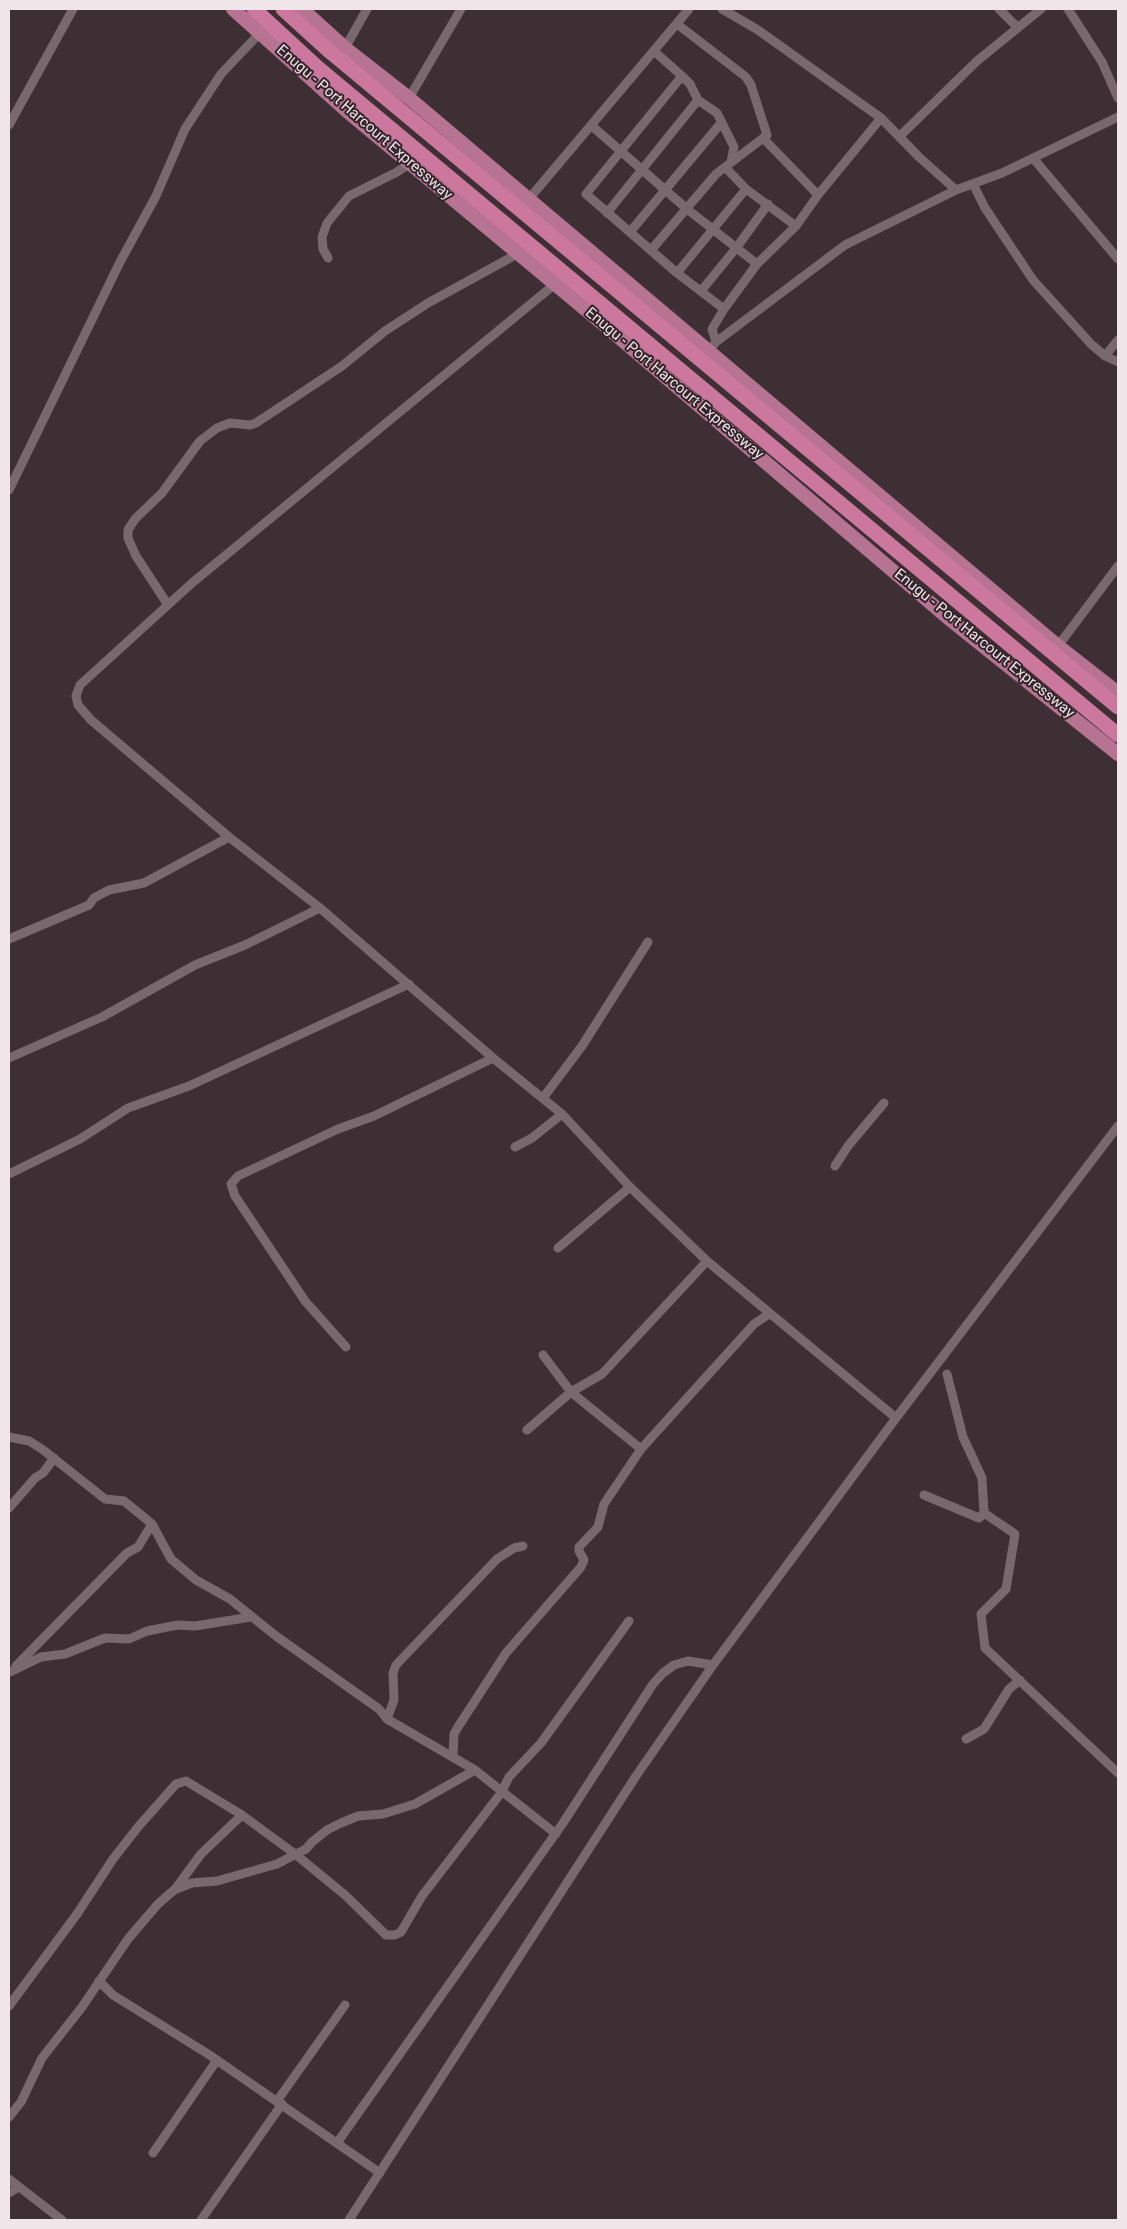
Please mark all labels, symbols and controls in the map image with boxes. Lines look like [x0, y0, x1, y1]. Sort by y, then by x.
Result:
street label: Enugu - Port Harcourt Expressway [272, 42, 456, 204]
street label: Enugu - Port Harcourt Expressway [581, 304, 767, 464]
street label: Enugu - Port Harcourt Expressway [890, 566, 1078, 722]

